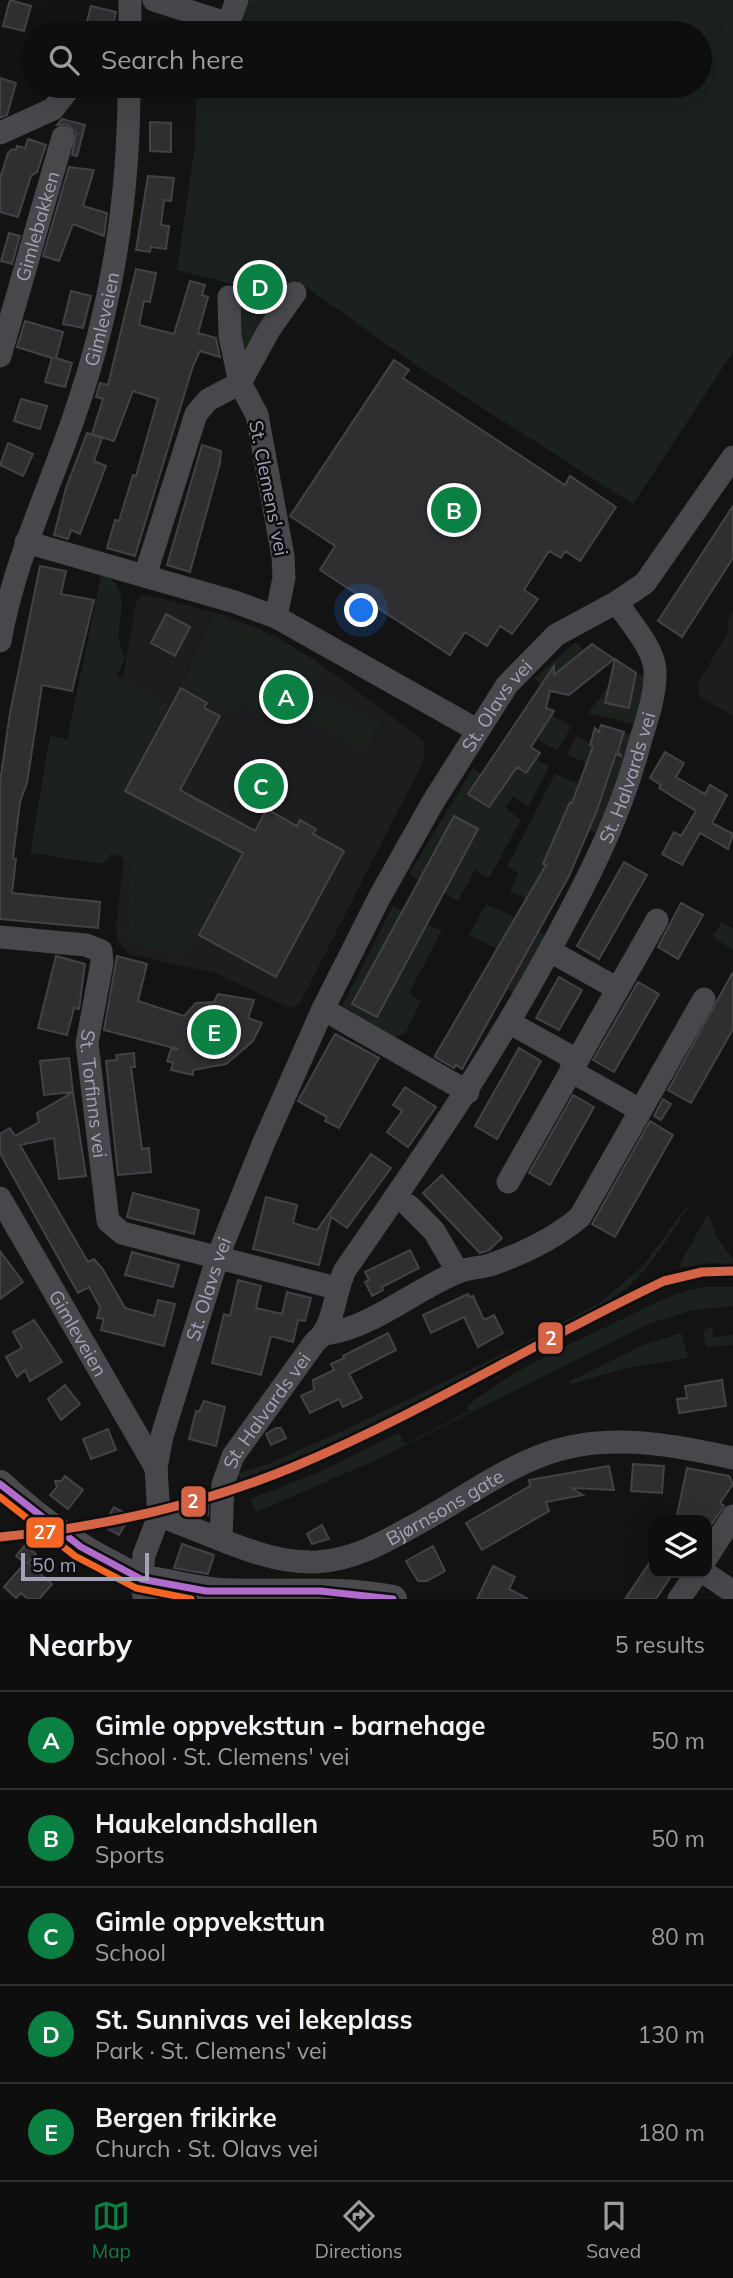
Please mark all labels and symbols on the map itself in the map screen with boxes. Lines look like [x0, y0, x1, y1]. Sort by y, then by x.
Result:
street label: Gimlebakken [10, 168, 65, 284]
pin: D [237, 261, 283, 313]
street label: Gimleveien [79, 270, 124, 369]
street label: St. Clemens' vei [244, 418, 294, 558]
pin: B [431, 484, 477, 536]
your location [344, 593, 378, 627]
street label: St. Olavs vei [456, 654, 537, 756]
pin: A [263, 671, 309, 723]
street label: St. Halvards vei [593, 709, 660, 847]
pin: C [238, 760, 284, 812]
pin: E [191, 1006, 237, 1058]
street label: St. Torfinns vei [75, 1028, 112, 1159]
street label: St. Olavs vei [180, 1233, 236, 1344]
street label: Gimleveien [44, 1285, 112, 1381]
line badge: 2 [537, 1321, 564, 1355]
text: 2 [545, 1326, 557, 1350]
street label: St. Halvards vei [218, 1348, 316, 1472]
street label: Bjørnsons gate [382, 1464, 508, 1551]
line badge: 2 [180, 1485, 207, 1518]
text: 2 [187, 1489, 199, 1513]
line badge: 27 [25, 1516, 65, 1549]
text: 27 [34, 1520, 56, 1544]
scale bar [21, 1550, 149, 1582]

